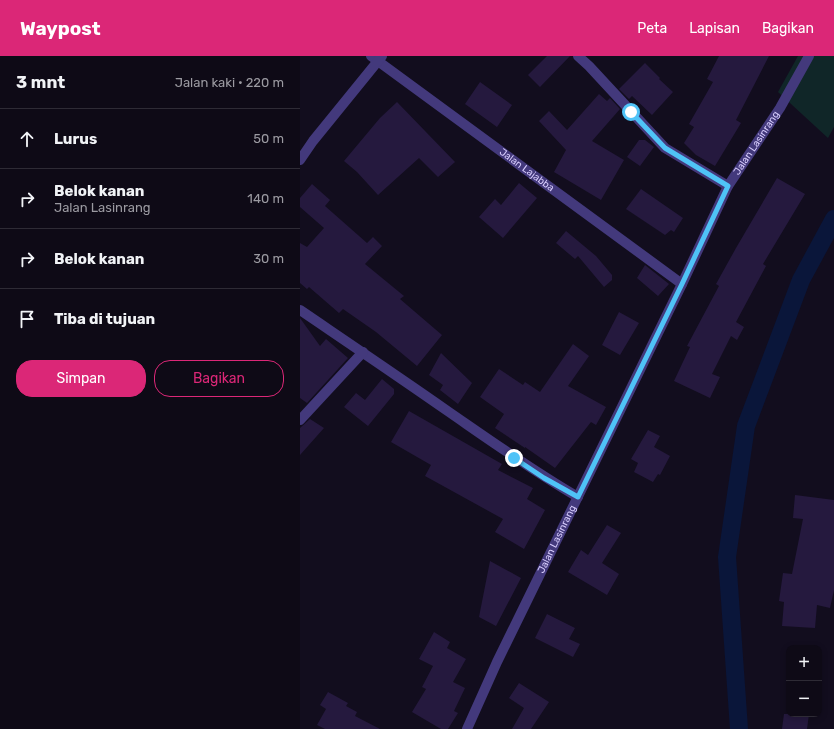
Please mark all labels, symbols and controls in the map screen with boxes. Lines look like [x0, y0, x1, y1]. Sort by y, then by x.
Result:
text: Waypost [20, 17, 101, 40]
text: Peta [637, 20, 667, 37]
text: Lapisan [689, 20, 740, 37]
text: Bagikan [762, 20, 814, 37]
text: 3 mnt [16, 72, 65, 92]
text: Jalan kaki · 220 m [175, 75, 284, 90]
route start [622, 103, 640, 121]
street label: Jalan Lasinrang [731, 109, 782, 177]
icon: ahead [16, 128, 38, 150]
text: Lurus [54, 130, 97, 148]
text: 50 m [253, 131, 284, 146]
street label: Jalan Lajabba [497, 146, 556, 194]
text: Belok kanan [54, 182, 144, 200]
icon: right [16, 188, 38, 210]
text: 140 m [247, 191, 284, 206]
text: Jalan Lasinrang [54, 200, 151, 215]
icon: right [16, 248, 38, 270]
text: Belok kanan [54, 250, 144, 268]
text: 30 m [253, 251, 284, 266]
icon: arrive [16, 308, 38, 330]
text: Tiba di tujuan [54, 310, 155, 328]
button: Simpan [16, 360, 146, 397]
button: Bagikan [154, 360, 284, 397]
route end [505, 449, 523, 467]
street label: Jalan Lasinrang [535, 503, 579, 575]
map controls [786, 645, 822, 717]
button: + [786, 645, 822, 681]
button: − [786, 681, 822, 717]

